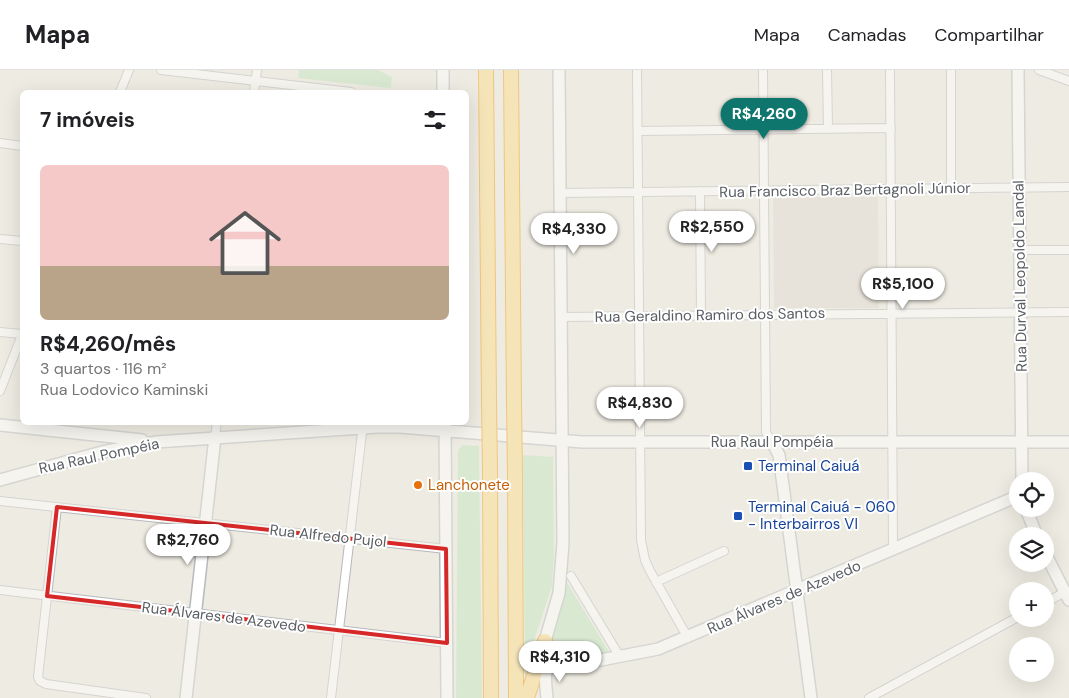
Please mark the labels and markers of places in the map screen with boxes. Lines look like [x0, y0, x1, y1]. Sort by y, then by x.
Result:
pin: R$4,260 [718, 98, 810, 140]
pin: R$2,550 [666, 210, 758, 253]
pin: R$4,330 [528, 212, 620, 255]
pin: R$5,100 [857, 268, 949, 310]
pin: R$4,830 [594, 386, 686, 429]
place label: Terminal Caiuá [758, 456, 859, 476]
marker: Terminal Caiuá [742, 460, 754, 472]
place label: Lanchonete [428, 475, 510, 495]
marker: Lanchonete [412, 479, 424, 491]
place label: Terminal Caiuá - 060 - Interbairros VI [748, 497, 896, 534]
marker: Terminal Caiuá - 060 - Interbairros VI [732, 510, 744, 522]
pin: R$2,760 [142, 524, 234, 566]
pin: R$4,310 [514, 640, 606, 683]

